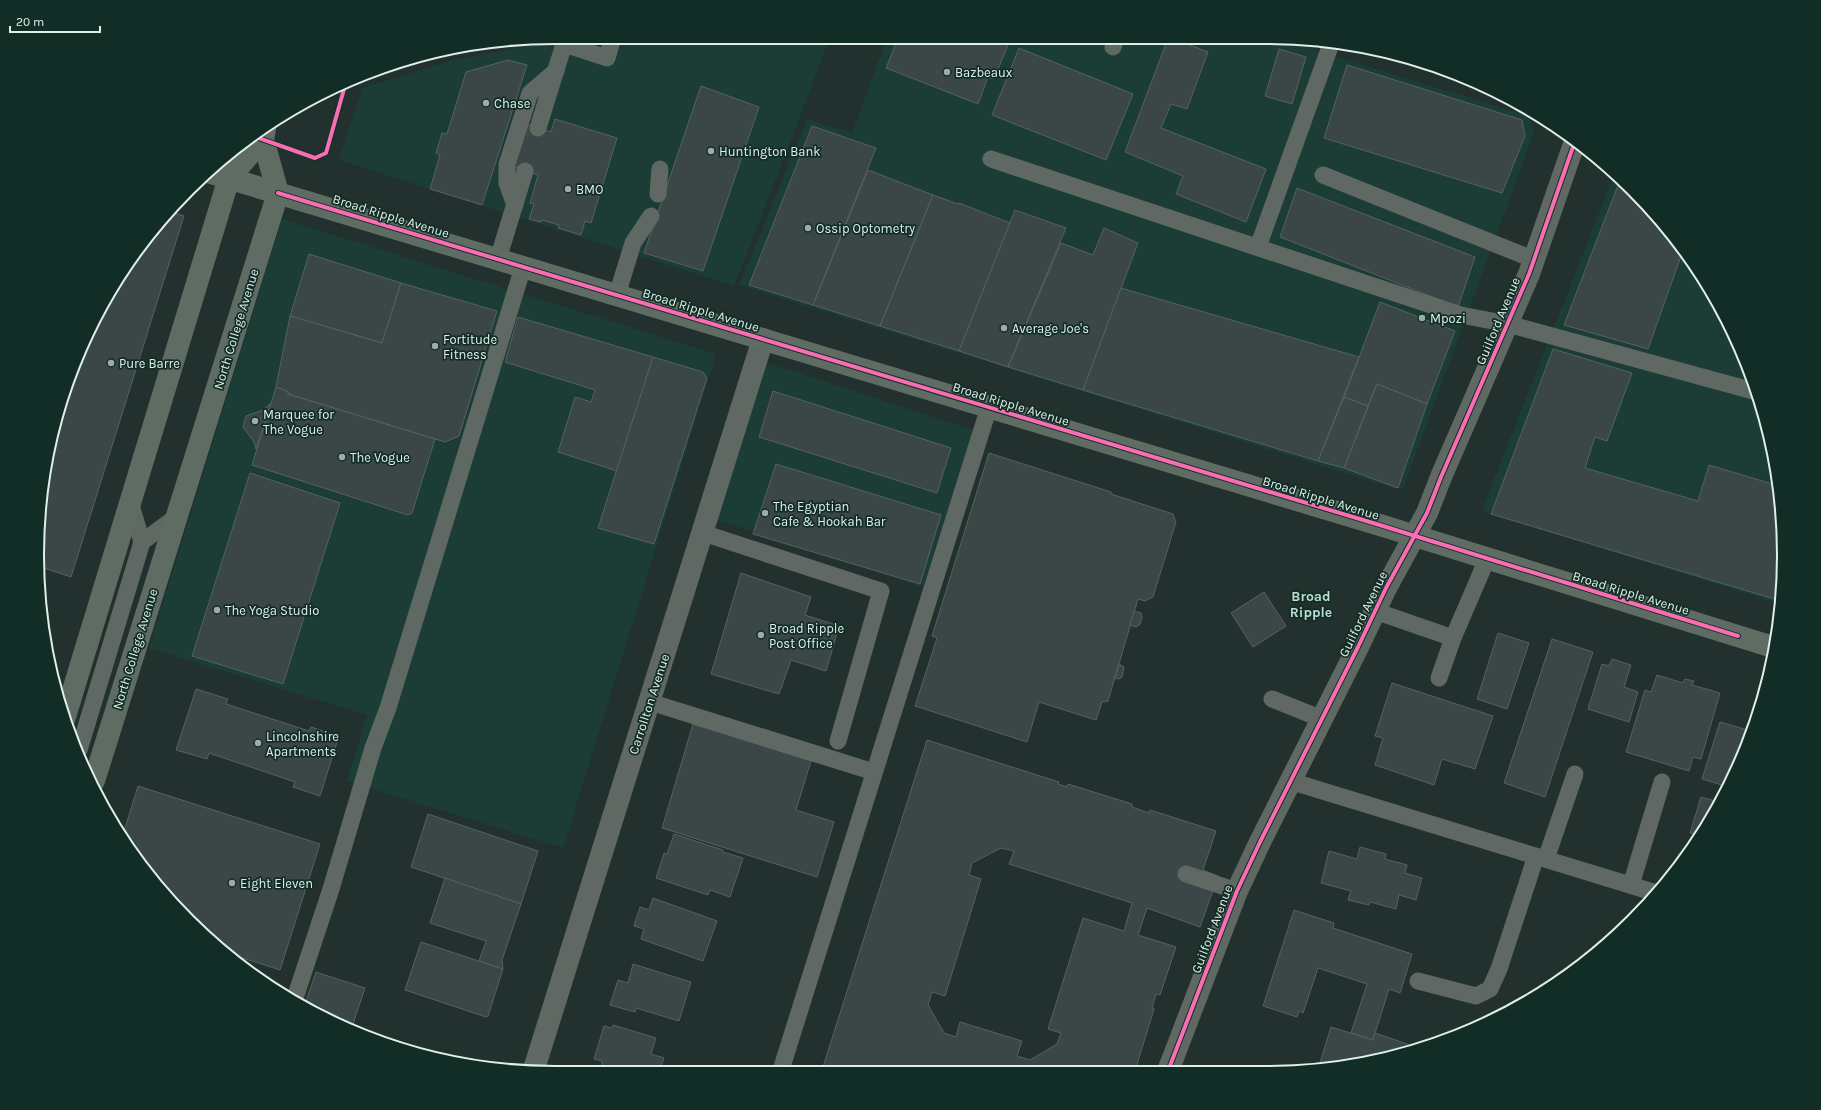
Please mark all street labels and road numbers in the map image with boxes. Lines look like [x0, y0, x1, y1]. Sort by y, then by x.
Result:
street label: Broad Ripple Avenue [331, 191, 451, 241]
street label: North College Avenue [210, 267, 262, 391]
street label: Guilford Avenue [1473, 275, 1523, 367]
street label: Broad Ripple Avenue [641, 285, 761, 335]
street label: Broad Ripple Avenue [951, 379, 1071, 429]
street label: Broad Ripple Avenue [1261, 473, 1381, 523]
street label: Guilford Avenue [1336, 568, 1390, 659]
street label: Broad Ripple Avenue [1571, 568, 1691, 618]
street label: North College Avenue [109, 587, 161, 711]
street label: Carrollton Avenue [626, 652, 672, 756]
street label: Guilford Avenue [1188, 882, 1236, 975]

